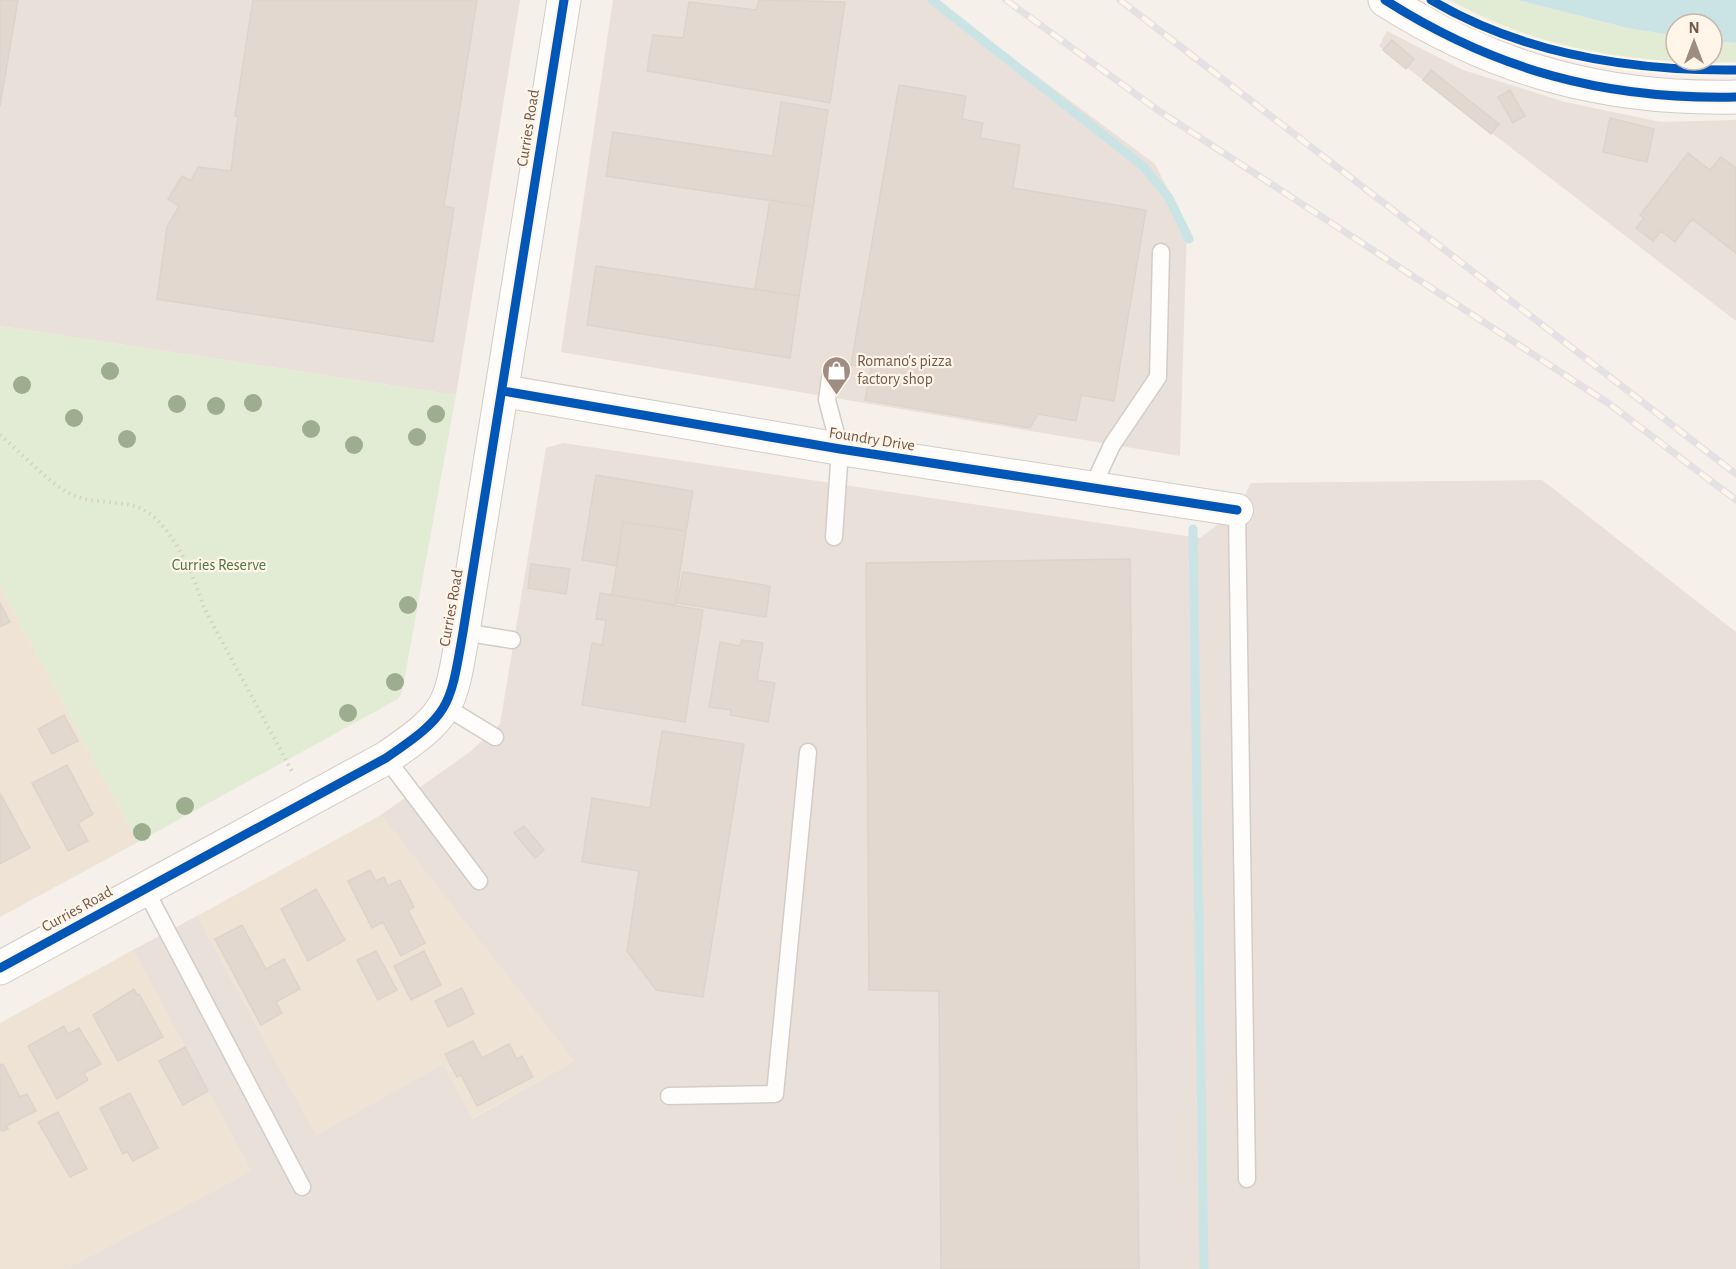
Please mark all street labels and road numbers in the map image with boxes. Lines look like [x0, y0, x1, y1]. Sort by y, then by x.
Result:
street label: Curries Road [514, 88, 542, 168]
street label: Foundry Drive [828, 424, 916, 455]
street label: Curries Road [436, 568, 466, 648]
street label: Curries Road [39, 883, 115, 935]

